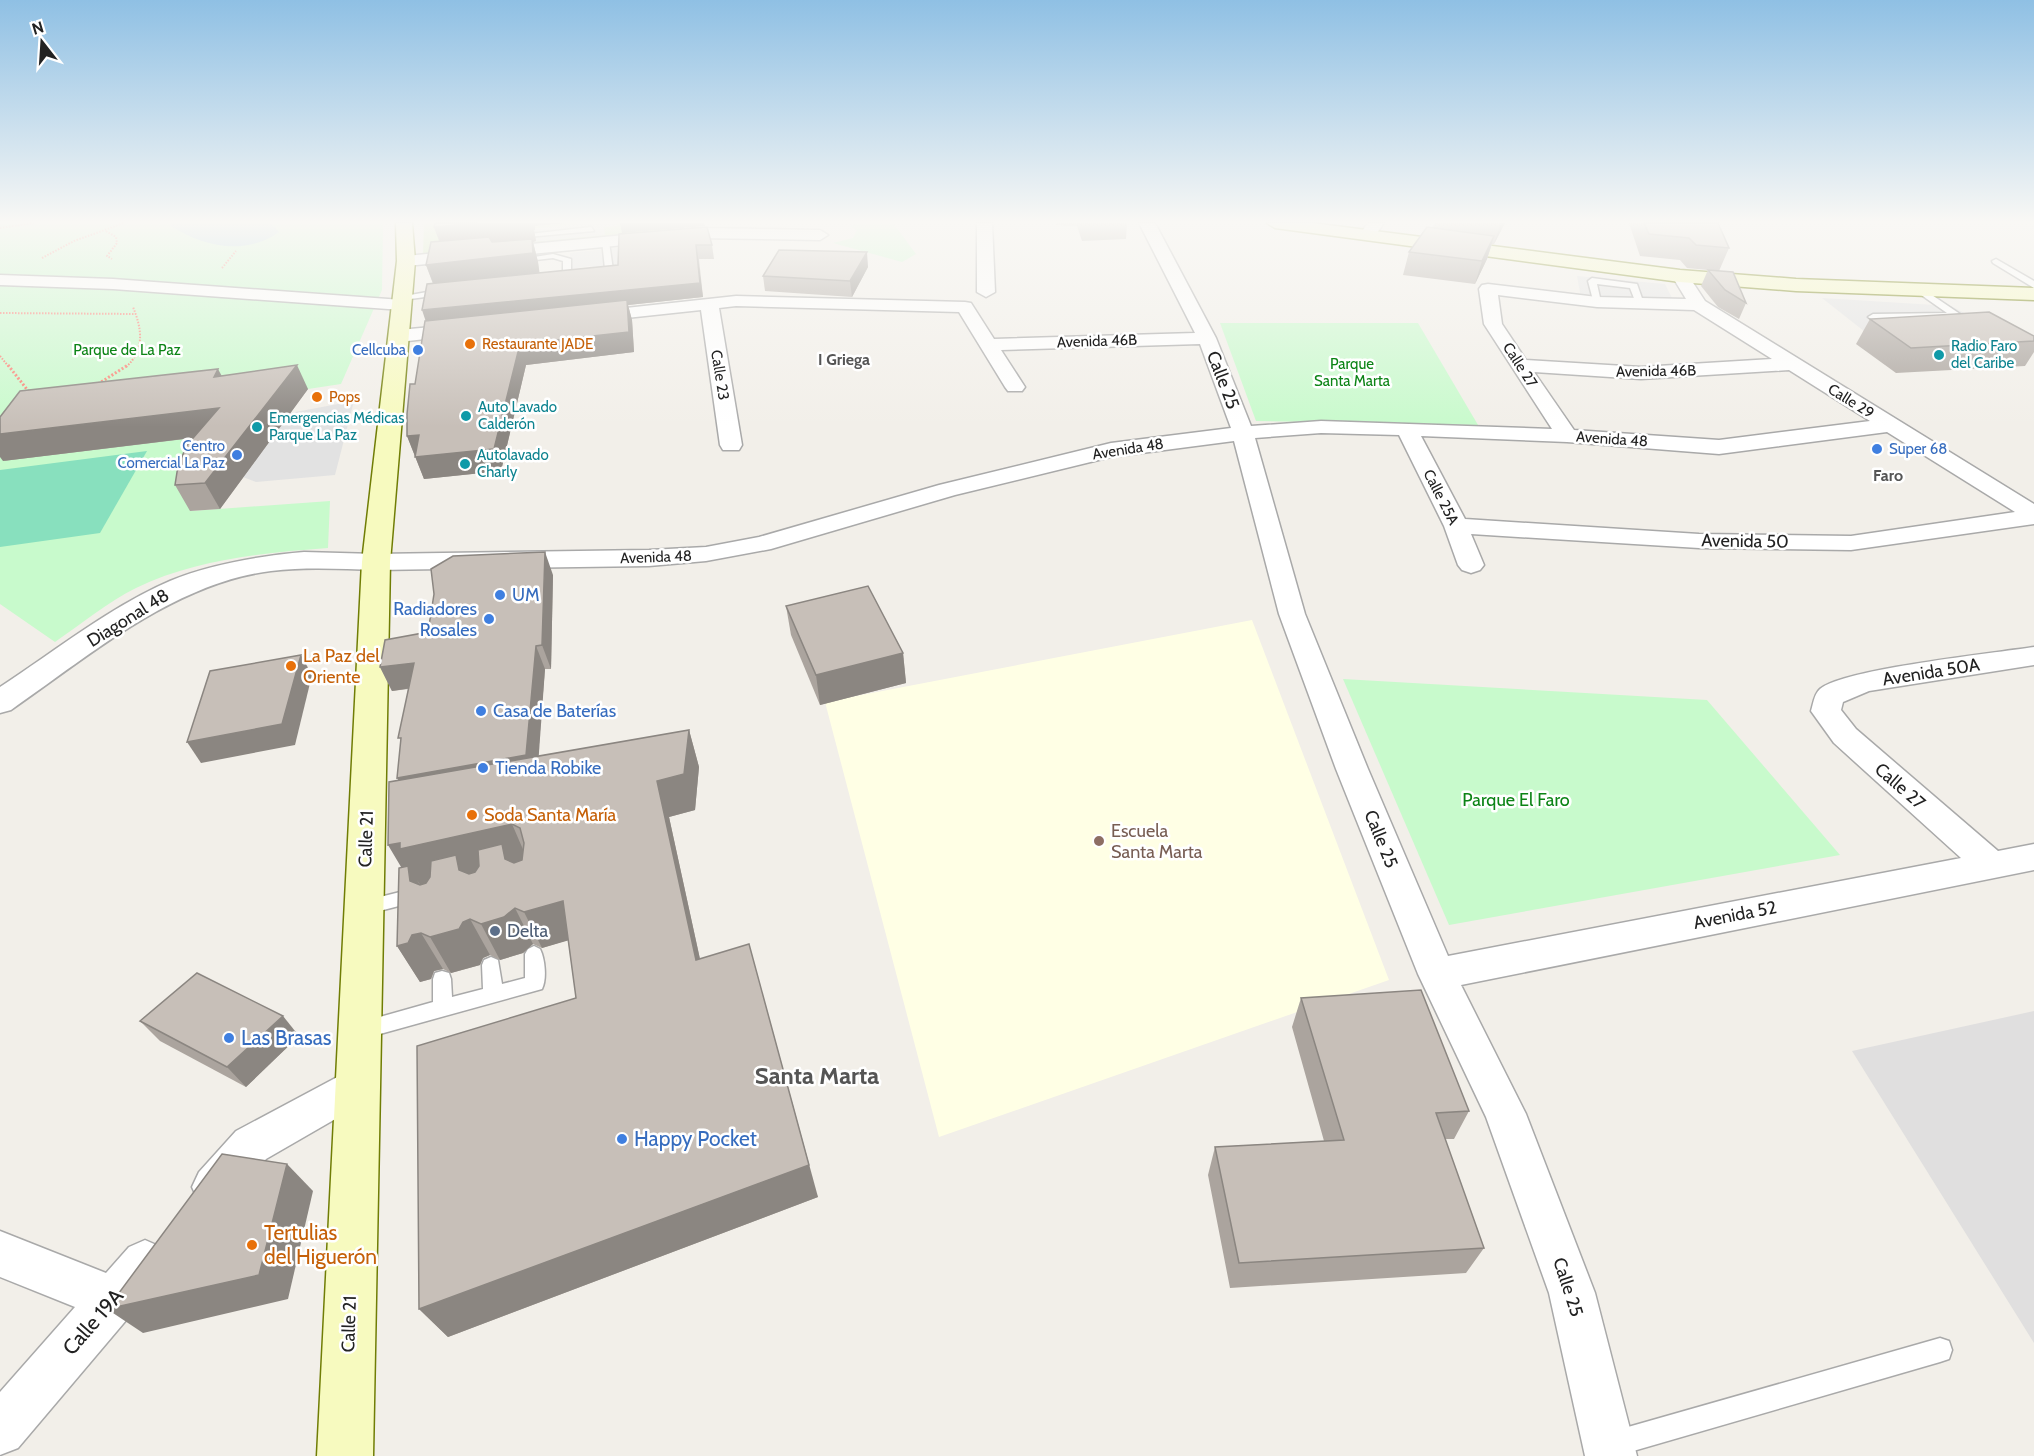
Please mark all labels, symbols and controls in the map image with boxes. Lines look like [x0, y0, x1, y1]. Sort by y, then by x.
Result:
north arrow [12, 12, 72, 72]
text: N [30, 17, 46, 39]
street label: Avenida 46B [1057, 331, 1137, 351]
place label: Restaurante JADE [482, 335, 593, 353]
marker: Restaurante JADE [463, 337, 477, 351]
place label: Radio Faro del Caribe [1951, 337, 2017, 372]
street label: Calle 27 [1499, 339, 1541, 391]
park label: Parque de La Paz [73, 341, 181, 359]
place label: Cellcuba [352, 341, 407, 359]
marker: Cellcuba [411, 343, 425, 357]
street label: Calle 25 [1202, 348, 1244, 412]
marker: Radio Faro del Caribe [1932, 348, 1946, 362]
street label: Calle 23 [707, 349, 733, 401]
district label: I Griega [818, 350, 870, 369]
park label: Parque Santa Marta [1314, 355, 1391, 390]
street label: Avenida 46B [1616, 361, 1696, 381]
street label: Calle 29 [1825, 380, 1877, 422]
place label: Pops [329, 388, 360, 406]
marker: Pops [310, 390, 324, 404]
place label: Auto Lavado Calderón [478, 398, 557, 433]
place label: Emergencias Médicas Parque La Paz [269, 409, 404, 444]
marker: Auto Lavado Calderón [459, 409, 473, 423]
marker: Emergencias Médicas Parque La Paz [250, 420, 264, 434]
street label: Avenida 48 [1576, 428, 1648, 450]
street label: Avenida 48 [1091, 434, 1165, 464]
place label: Centro Comercial La Paz [118, 437, 225, 472]
place label: Super 68 [1889, 440, 1947, 458]
marker: Super 68 [1870, 442, 1884, 456]
place label: Autolavado Charly [477, 446, 549, 481]
marker: Centro Comercial La Paz [230, 448, 244, 462]
marker: Autolavado Charly [458, 457, 472, 471]
street label: Calle 25A [1419, 466, 1463, 528]
district label: Faro [1873, 466, 1903, 485]
street label: Avenida 50 [1701, 529, 1789, 553]
street label: Avenida 48 [620, 547, 692, 567]
street label: Diagonal 48 [83, 584, 173, 652]
place label: UM [512, 584, 540, 606]
marker: UM [493, 588, 507, 602]
place label: Radiadores Rosales [393, 598, 477, 641]
marker: Radiadores Rosales [482, 612, 496, 626]
place label: La Paz del Oriente [303, 645, 380, 688]
street label: Avenida 50A [1881, 653, 1981, 691]
marker: La Paz del Oriente [284, 659, 298, 673]
place label: Casa de Baterías [493, 700, 616, 722]
marker: Casa de Baterías [474, 704, 488, 718]
place label: Tienda Robike [495, 757, 601, 779]
street label: Calle 27 [1870, 758, 1930, 814]
marker: Tienda Robike [476, 761, 490, 775]
park label: Parque El Faro [1462, 789, 1570, 811]
place label: Soda Santa María [484, 804, 617, 826]
street label: Calle 25 [1359, 807, 1403, 871]
marker: Soda Santa María [465, 808, 479, 822]
street label: Calle 21 [354, 810, 378, 868]
place label: Escuela Santa Marta [1111, 820, 1203, 863]
marker: Escuela Santa Marta [1092, 834, 1106, 848]
street label: Avenida 52 [1692, 896, 1778, 934]
place label: Delta [507, 920, 548, 942]
marker: Delta [488, 924, 502, 938]
place label: Las Brasas [241, 1025, 332, 1050]
marker: Las Brasas [222, 1031, 236, 1045]
district label: Santa Marta [755, 1061, 879, 1090]
place label: Happy Pocket [634, 1126, 757, 1151]
marker: Happy Pocket [615, 1132, 629, 1146]
place label: Tertulias del Higuerón [264, 1220, 377, 1269]
marker: Tertulias del Higuerón [245, 1238, 259, 1252]
street label: Calle 25 [1548, 1255, 1588, 1319]
street label: Calle 19A [57, 1283, 128, 1360]
street label: Calle 21 [337, 1295, 361, 1353]

